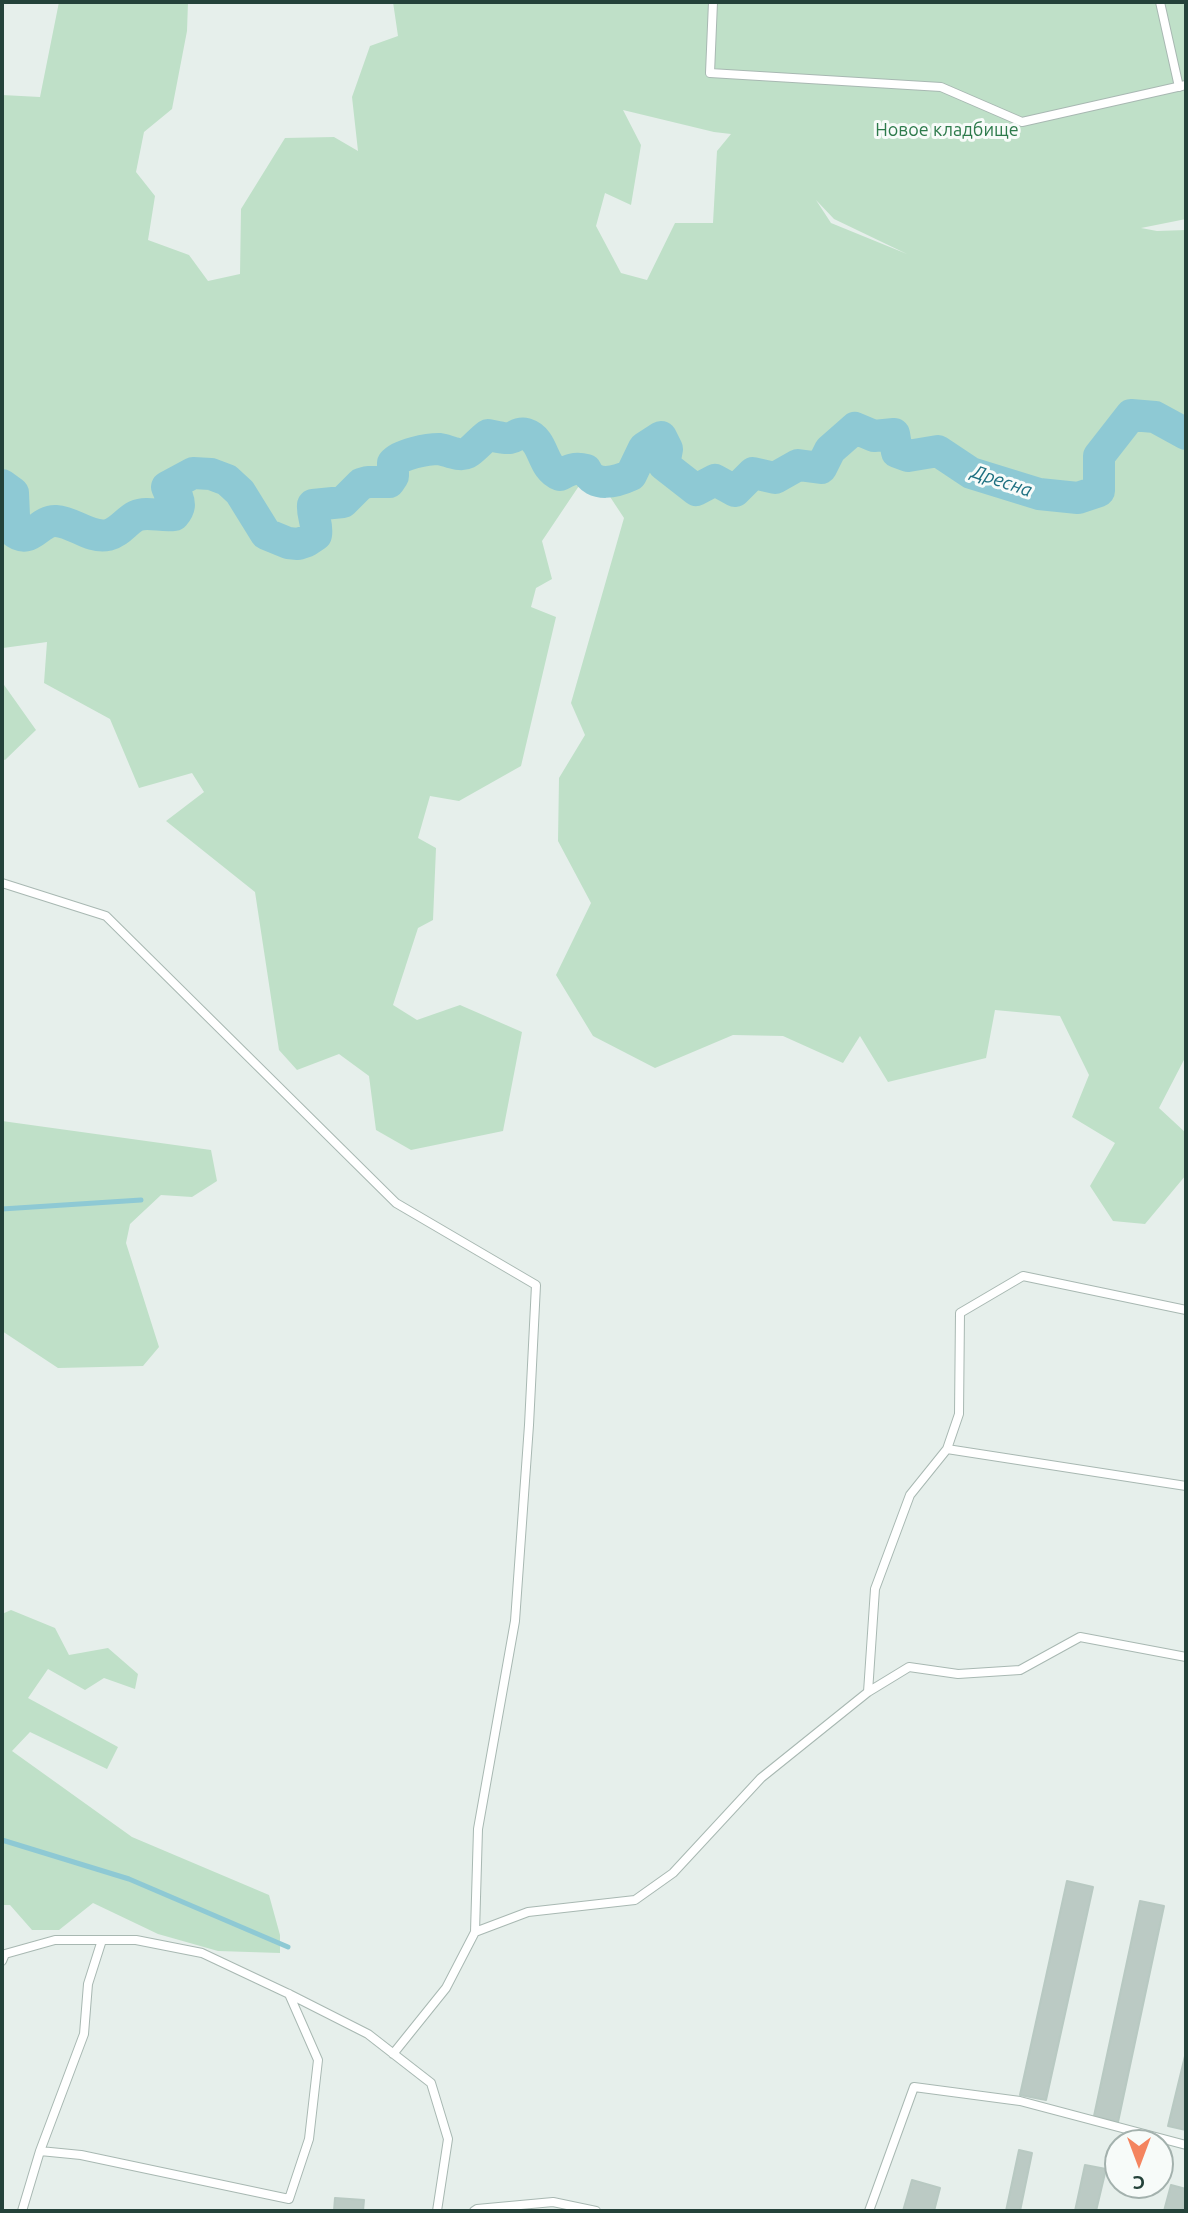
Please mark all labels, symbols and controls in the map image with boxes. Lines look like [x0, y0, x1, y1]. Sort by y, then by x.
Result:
park label: Новое кладбище [875, 119, 1019, 141]
water label: Дресна [969, 460, 1035, 502]
north arrow [1104, 2129, 1174, 2199]
text: С [1133, 2172, 1145, 2194]

